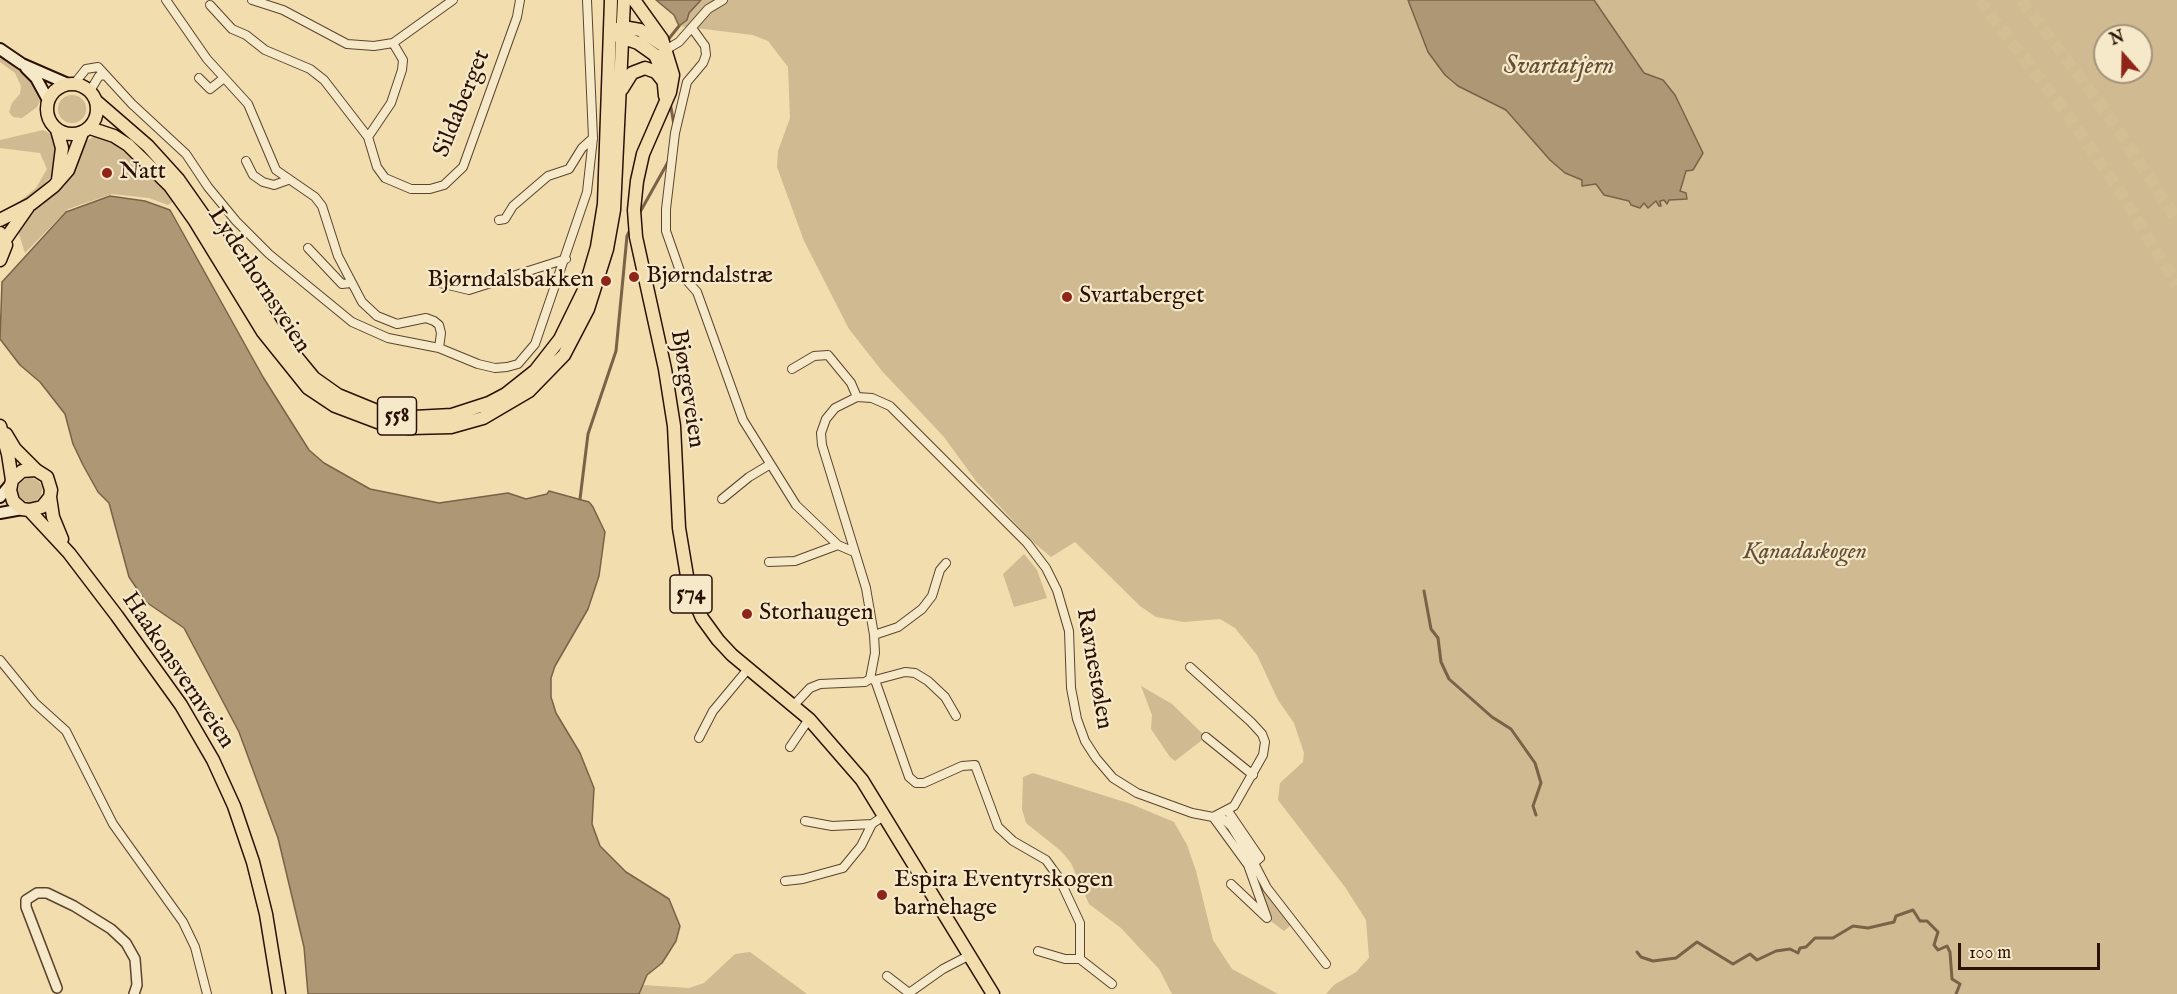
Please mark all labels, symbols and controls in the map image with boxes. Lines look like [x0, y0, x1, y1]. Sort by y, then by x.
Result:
north arrow [2093, 24, 2153, 84]
text: N [2108, 27, 2127, 51]
street label: Sildaberget [428, 46, 498, 162]
water label: Svartatjern [1504, 52, 1614, 84]
place label: Natt [119, 159, 166, 187]
marker: Natt [100, 166, 114, 180]
street label: Lyderhornsveien [200, 203, 316, 359]
place label: Bjørndalstræ [646, 263, 773, 291]
place label: Bjørndalsbakken [427, 267, 594, 295]
marker: Bjørndalstræ [627, 270, 641, 284]
marker: Bjørndalsbakken [599, 274, 613, 288]
place label: Svartaberget [1079, 283, 1204, 311]
marker: Svartaberget [1060, 290, 1074, 304]
street label: Bjørgeveien [662, 328, 710, 450]
road number: 558 [378, 397, 416, 435]
park label: Kanadaskogen [1743, 539, 1867, 567]
road number: 574 [670, 575, 712, 613]
street label: Haakonsvernveien [114, 587, 240, 755]
place label: Storhaugen [759, 600, 873, 628]
street label: Ravnestølen [1068, 606, 1118, 732]
marker: Storhaugen [740, 607, 754, 621]
place label: Espira Eventyrskogen barnehage [894, 867, 1113, 923]
marker: Espira Eventyrskogen barnehage [875, 888, 889, 902]
scale bar [1961, 931, 2104, 969]
text: 100 m [1969, 942, 2011, 965]

